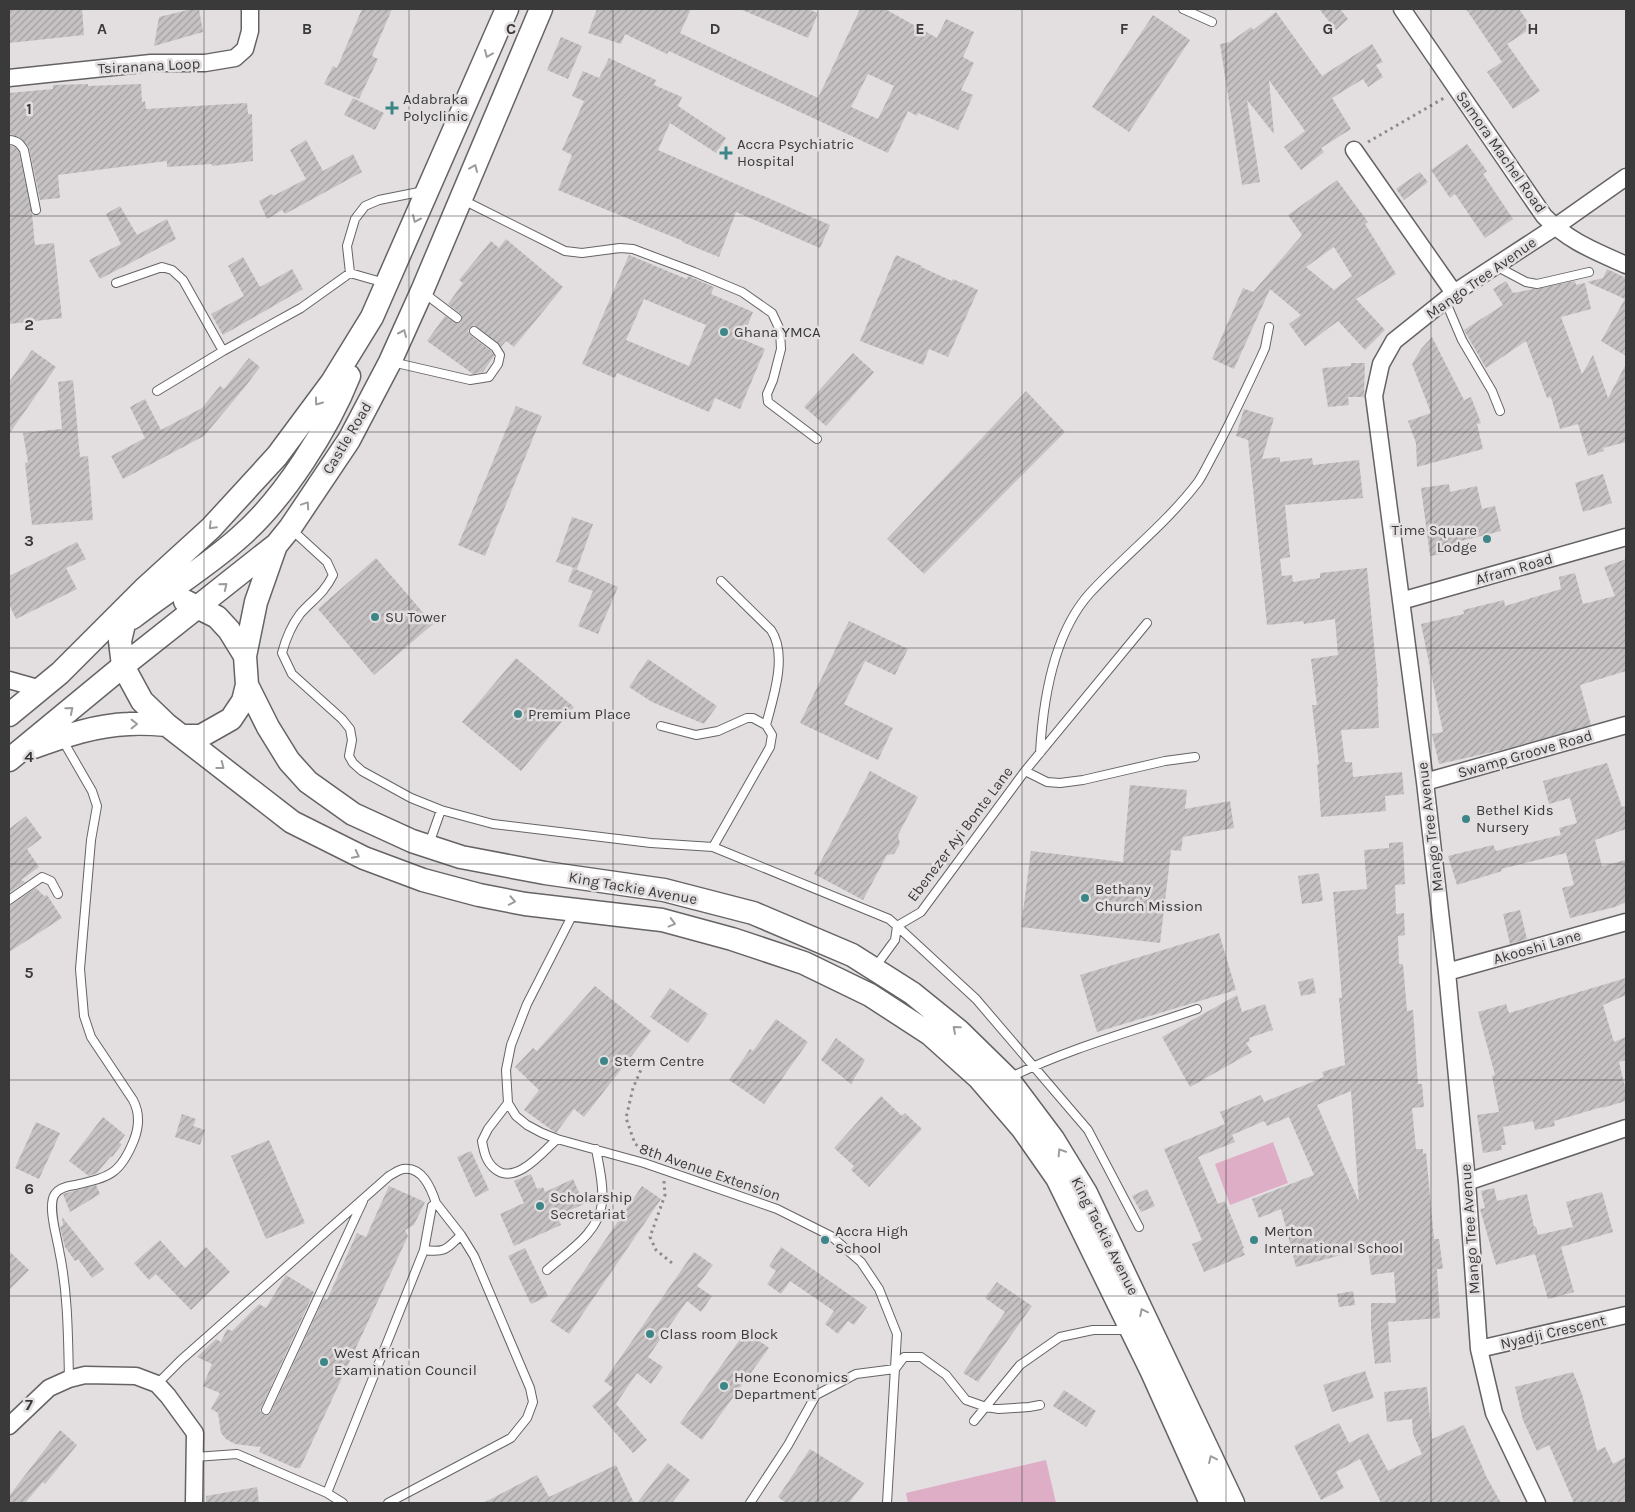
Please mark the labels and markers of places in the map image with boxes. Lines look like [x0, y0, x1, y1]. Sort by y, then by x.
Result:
place label: Adabraka Polyclinic [403, 90, 468, 125]
marker: Adabraka Polyclinic [385, 101, 399, 115]
place label: Accra Psychiatric Hospital [737, 135, 854, 170]
marker: Accra Psychiatric Hospital [719, 146, 733, 160]
place label: Ghana YMCA [734, 323, 821, 341]
marker: Ghana YMCA [718, 326, 730, 338]
place label: Time Square Lodge [1391, 521, 1477, 556]
marker: Time Square Lodge [1481, 533, 1493, 545]
place label: SU Tower [385, 608, 447, 626]
marker: SU Tower [369, 611, 381, 623]
place label: Premium Place [528, 705, 631, 723]
marker: Premium Place [512, 708, 524, 720]
place label: Bethel Kids Nursery [1476, 801, 1554, 836]
marker: Bethel Kids Nursery [1460, 813, 1472, 825]
place label: Bethany Church Mission [1095, 880, 1203, 915]
marker: Bethany Church Mission [1079, 892, 1091, 904]
place label: Sterm Centre [614, 1052, 704, 1070]
marker: Sterm Centre [598, 1055, 610, 1067]
place label: Scholarship Secretariat [550, 1188, 632, 1223]
marker: Scholarship Secretariat [534, 1200, 546, 1212]
place label: Accra High School [835, 1222, 908, 1257]
place label: Merton International School [1264, 1222, 1403, 1257]
marker: Accra High School [819, 1234, 831, 1246]
marker: Merton International School [1248, 1234, 1260, 1246]
place label: Class room Block [660, 1325, 778, 1343]
marker: Class room Block [644, 1328, 656, 1340]
place label: West African Examination Council [334, 1344, 477, 1379]
marker: West African Examination Council [318, 1356, 330, 1368]
place label: Hone Economics Department [734, 1368, 848, 1403]
marker: Hone Economics Department [718, 1380, 730, 1392]

